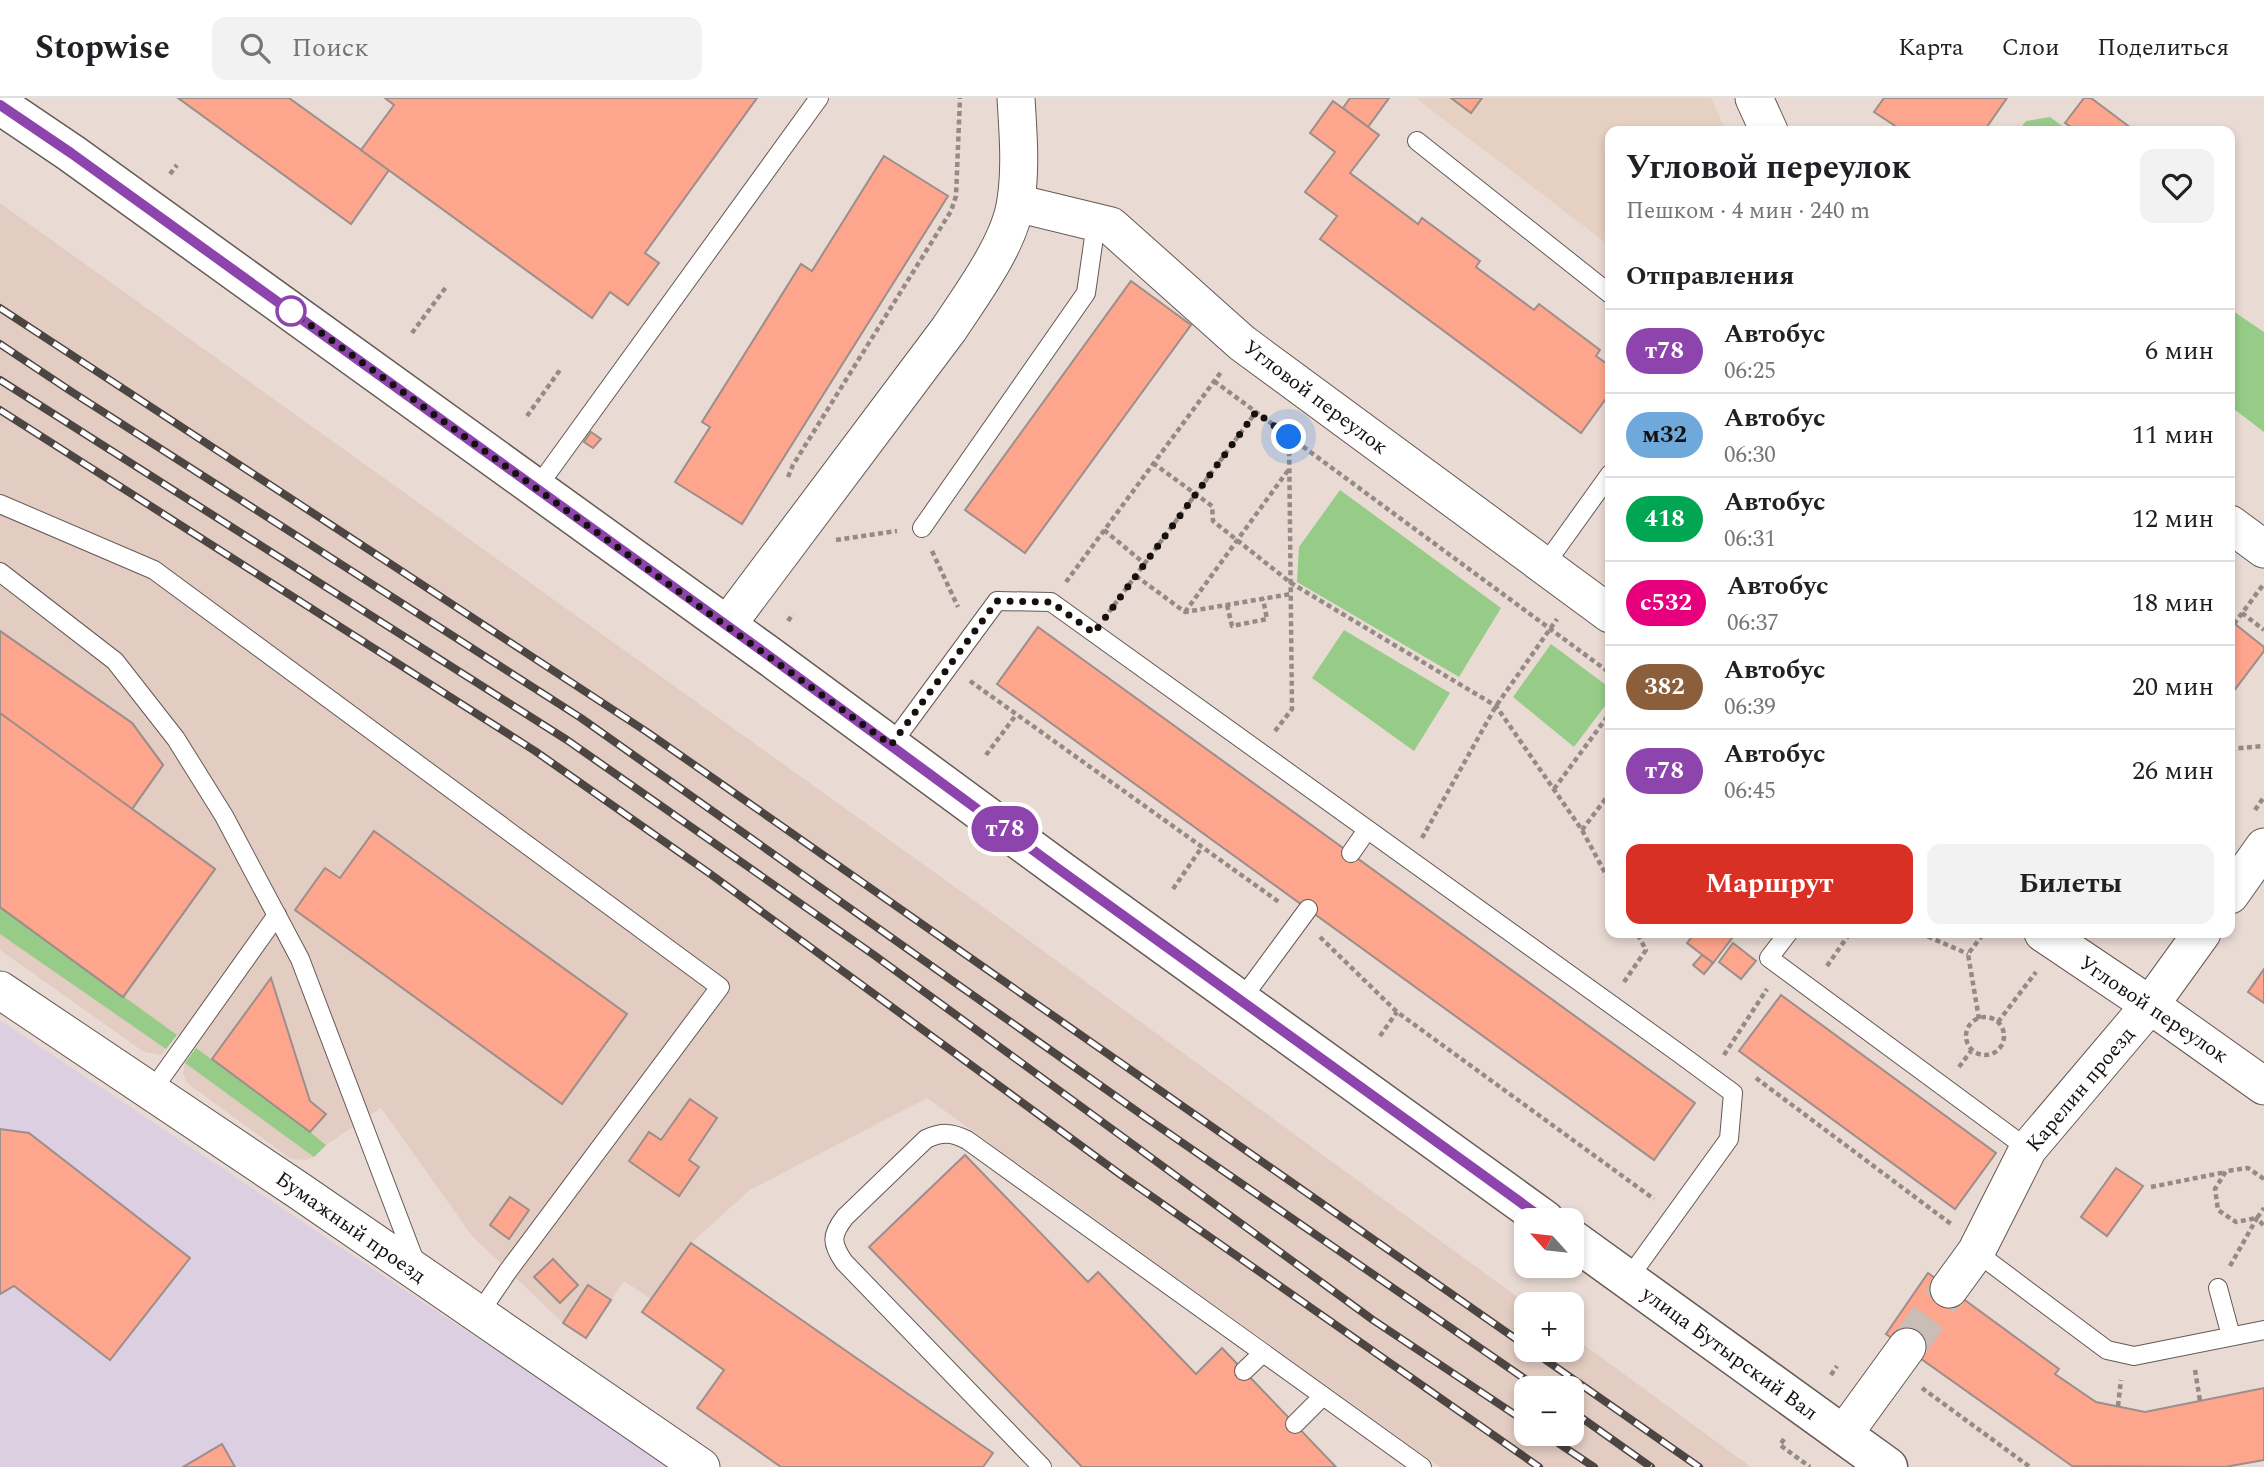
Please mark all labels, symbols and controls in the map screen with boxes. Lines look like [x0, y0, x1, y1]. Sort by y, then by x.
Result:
search box [212, 17, 702, 80]
text: Stopwise [35, 23, 170, 73]
text: Поиск [292, 28, 369, 68]
icon: search [236, 29, 274, 67]
text: Карта [1898, 30, 1964, 66]
text: Слои [2002, 30, 2059, 66]
text: Поделиться [2097, 30, 2229, 66]
text: Угловой переулок [1626, 143, 1911, 193]
button: heart [2140, 149, 2214, 223]
text: Пешком · 4 мин · 240 m [1626, 194, 1870, 229]
text: Отправления [1626, 256, 1794, 296]
unlabelled marker [276, 296, 306, 326]
text: Автобус [1724, 314, 1826, 354]
text: 6 мин [2145, 331, 2214, 371]
street label: Угловой переулок [1236, 333, 1395, 463]
text: т78 [1645, 333, 1684, 369]
text: 06:25 [1724, 354, 1776, 389]
text: Автобус [1724, 398, 1826, 438]
text: 11 мин [2132, 415, 2214, 455]
text: м32 [1642, 417, 1687, 453]
your location [1271, 419, 1306, 454]
text: 06:30 [1724, 438, 1776, 473]
text: Автобус [1724, 482, 1826, 522]
text: 12 мин [2132, 499, 2214, 539]
text: 418 [1644, 501, 1685, 537]
text: 06:31 [1724, 522, 1776, 557]
text: Автобус [1727, 566, 1829, 606]
text: 18 мин [2132, 583, 2214, 623]
text: с532 [1640, 585, 1692, 621]
text: 06:37 [1727, 606, 1779, 641]
text: Автобус [1724, 650, 1826, 690]
text: 20 мин [2132, 667, 2214, 707]
text: 382 [1644, 669, 1685, 705]
text: 06:39 [1724, 690, 1776, 725]
text: Автобус [1724, 734, 1826, 774]
text: 26 мин [2132, 751, 2214, 791]
text: т78 [1645, 753, 1684, 789]
text: 06:45 [1724, 774, 1776, 809]
line badge: т78 [965, 806, 1045, 852]
text: т78 [985, 811, 1025, 847]
button: Маршрут [1626, 844, 1913, 924]
button: Билеты [1927, 844, 2214, 924]
street label: Угловой переулок [2072, 948, 2235, 1072]
street label: Карелин проезд [2019, 1020, 2143, 1159]
street label: Бумажный проезд [268, 1164, 432, 1292]
north arrow [1514, 1208, 1584, 1278]
map controls [1514, 1208, 1584, 1446]
street label: улица Бутырский Вал [1634, 1278, 1824, 1429]
button: + [1514, 1292, 1584, 1362]
button: − [1514, 1376, 1584, 1446]

